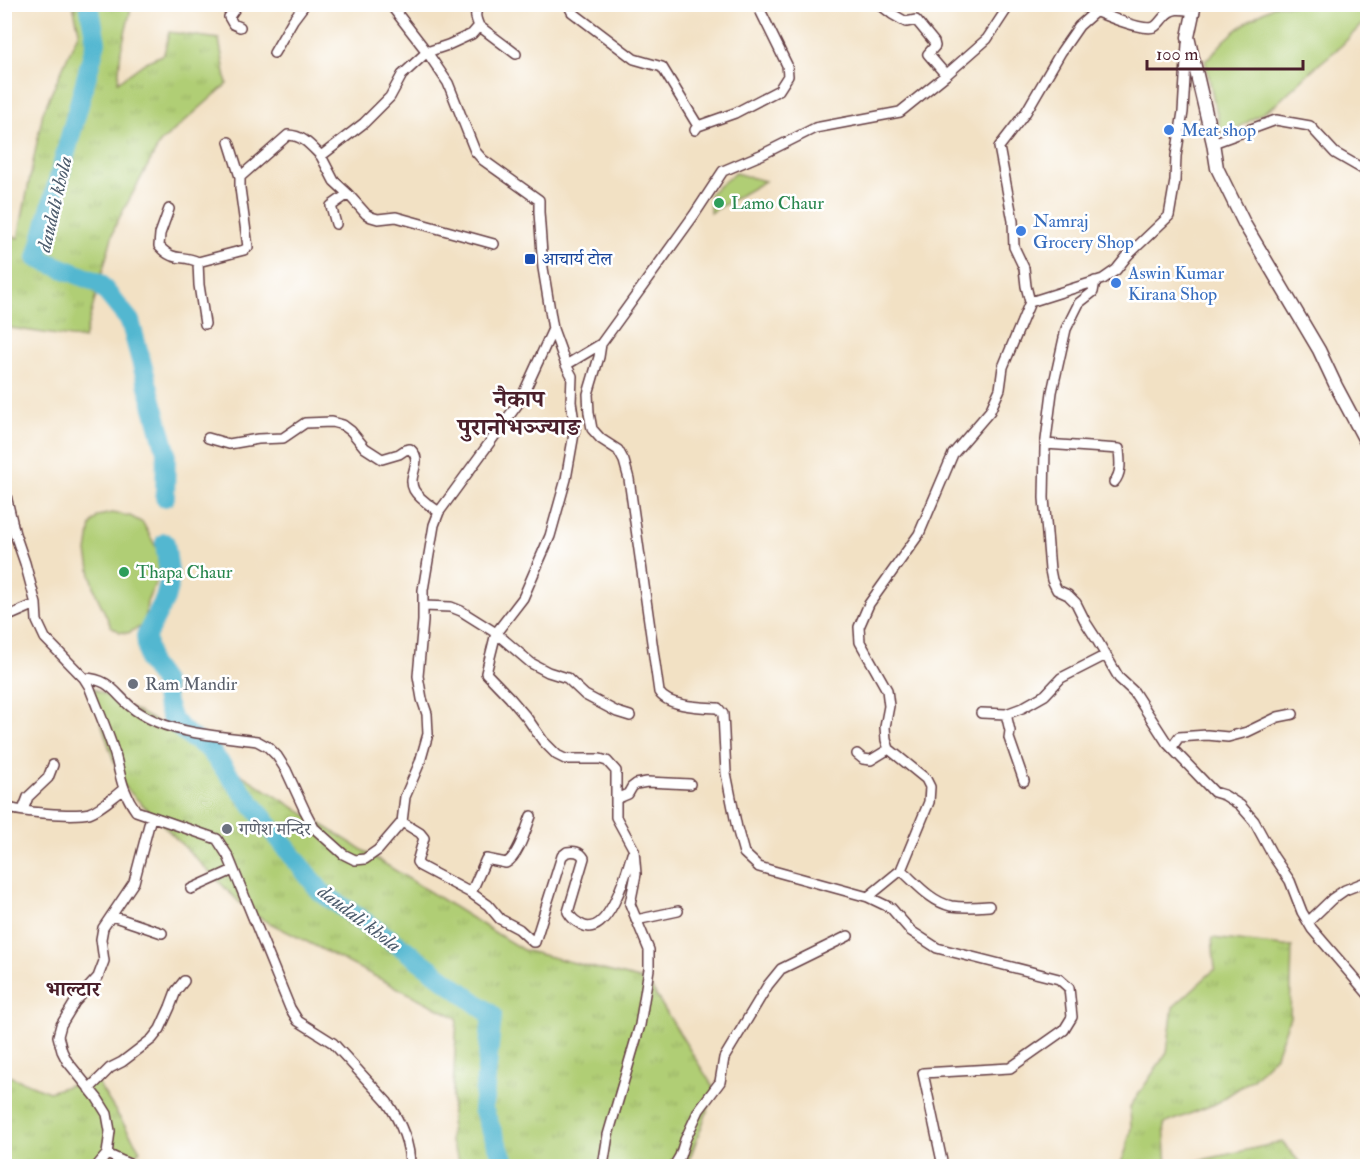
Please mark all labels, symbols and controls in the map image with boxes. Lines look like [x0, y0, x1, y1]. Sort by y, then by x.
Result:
scale bar [1147, 33, 1303, 71]
text: 100 m [1156, 43, 1199, 66]
place label: Meat shop [1181, 119, 1256, 142]
marker: Meat shop [1162, 123, 1176, 137]
water label: daudali khola [31, 154, 78, 255]
place label: Lamo Chaur [731, 192, 824, 215]
marker: Lamo Chaur [712, 196, 726, 210]
place label: Namraj Grocery Shop [1033, 210, 1134, 254]
marker: Namraj Grocery Shop [1014, 224, 1028, 238]
place label: आचार्य टोल [542, 248, 613, 271]
marker: आचार्य टोल [523, 252, 537, 266]
place label: Aswin Kumar Kirana Shop [1127, 262, 1225, 306]
marker: Aswin Kumar Kirana Shop [1109, 276, 1123, 290]
district label: नैकाप पुरानोभञ्ज्याङ [456, 384, 582, 443]
place label: Thapa Chaur [136, 561, 233, 584]
marker: Thapa Chaur [117, 565, 131, 579]
place label: Ram Mandir [145, 673, 238, 696]
marker: Ram Mandir [126, 677, 140, 691]
place label: गणेश मन्दिर [238, 818, 312, 841]
marker: गणेश मन्दिर [220, 822, 234, 836]
water label: daudali khola [312, 878, 406, 958]
district label: भाल्टार [46, 976, 102, 1003]

